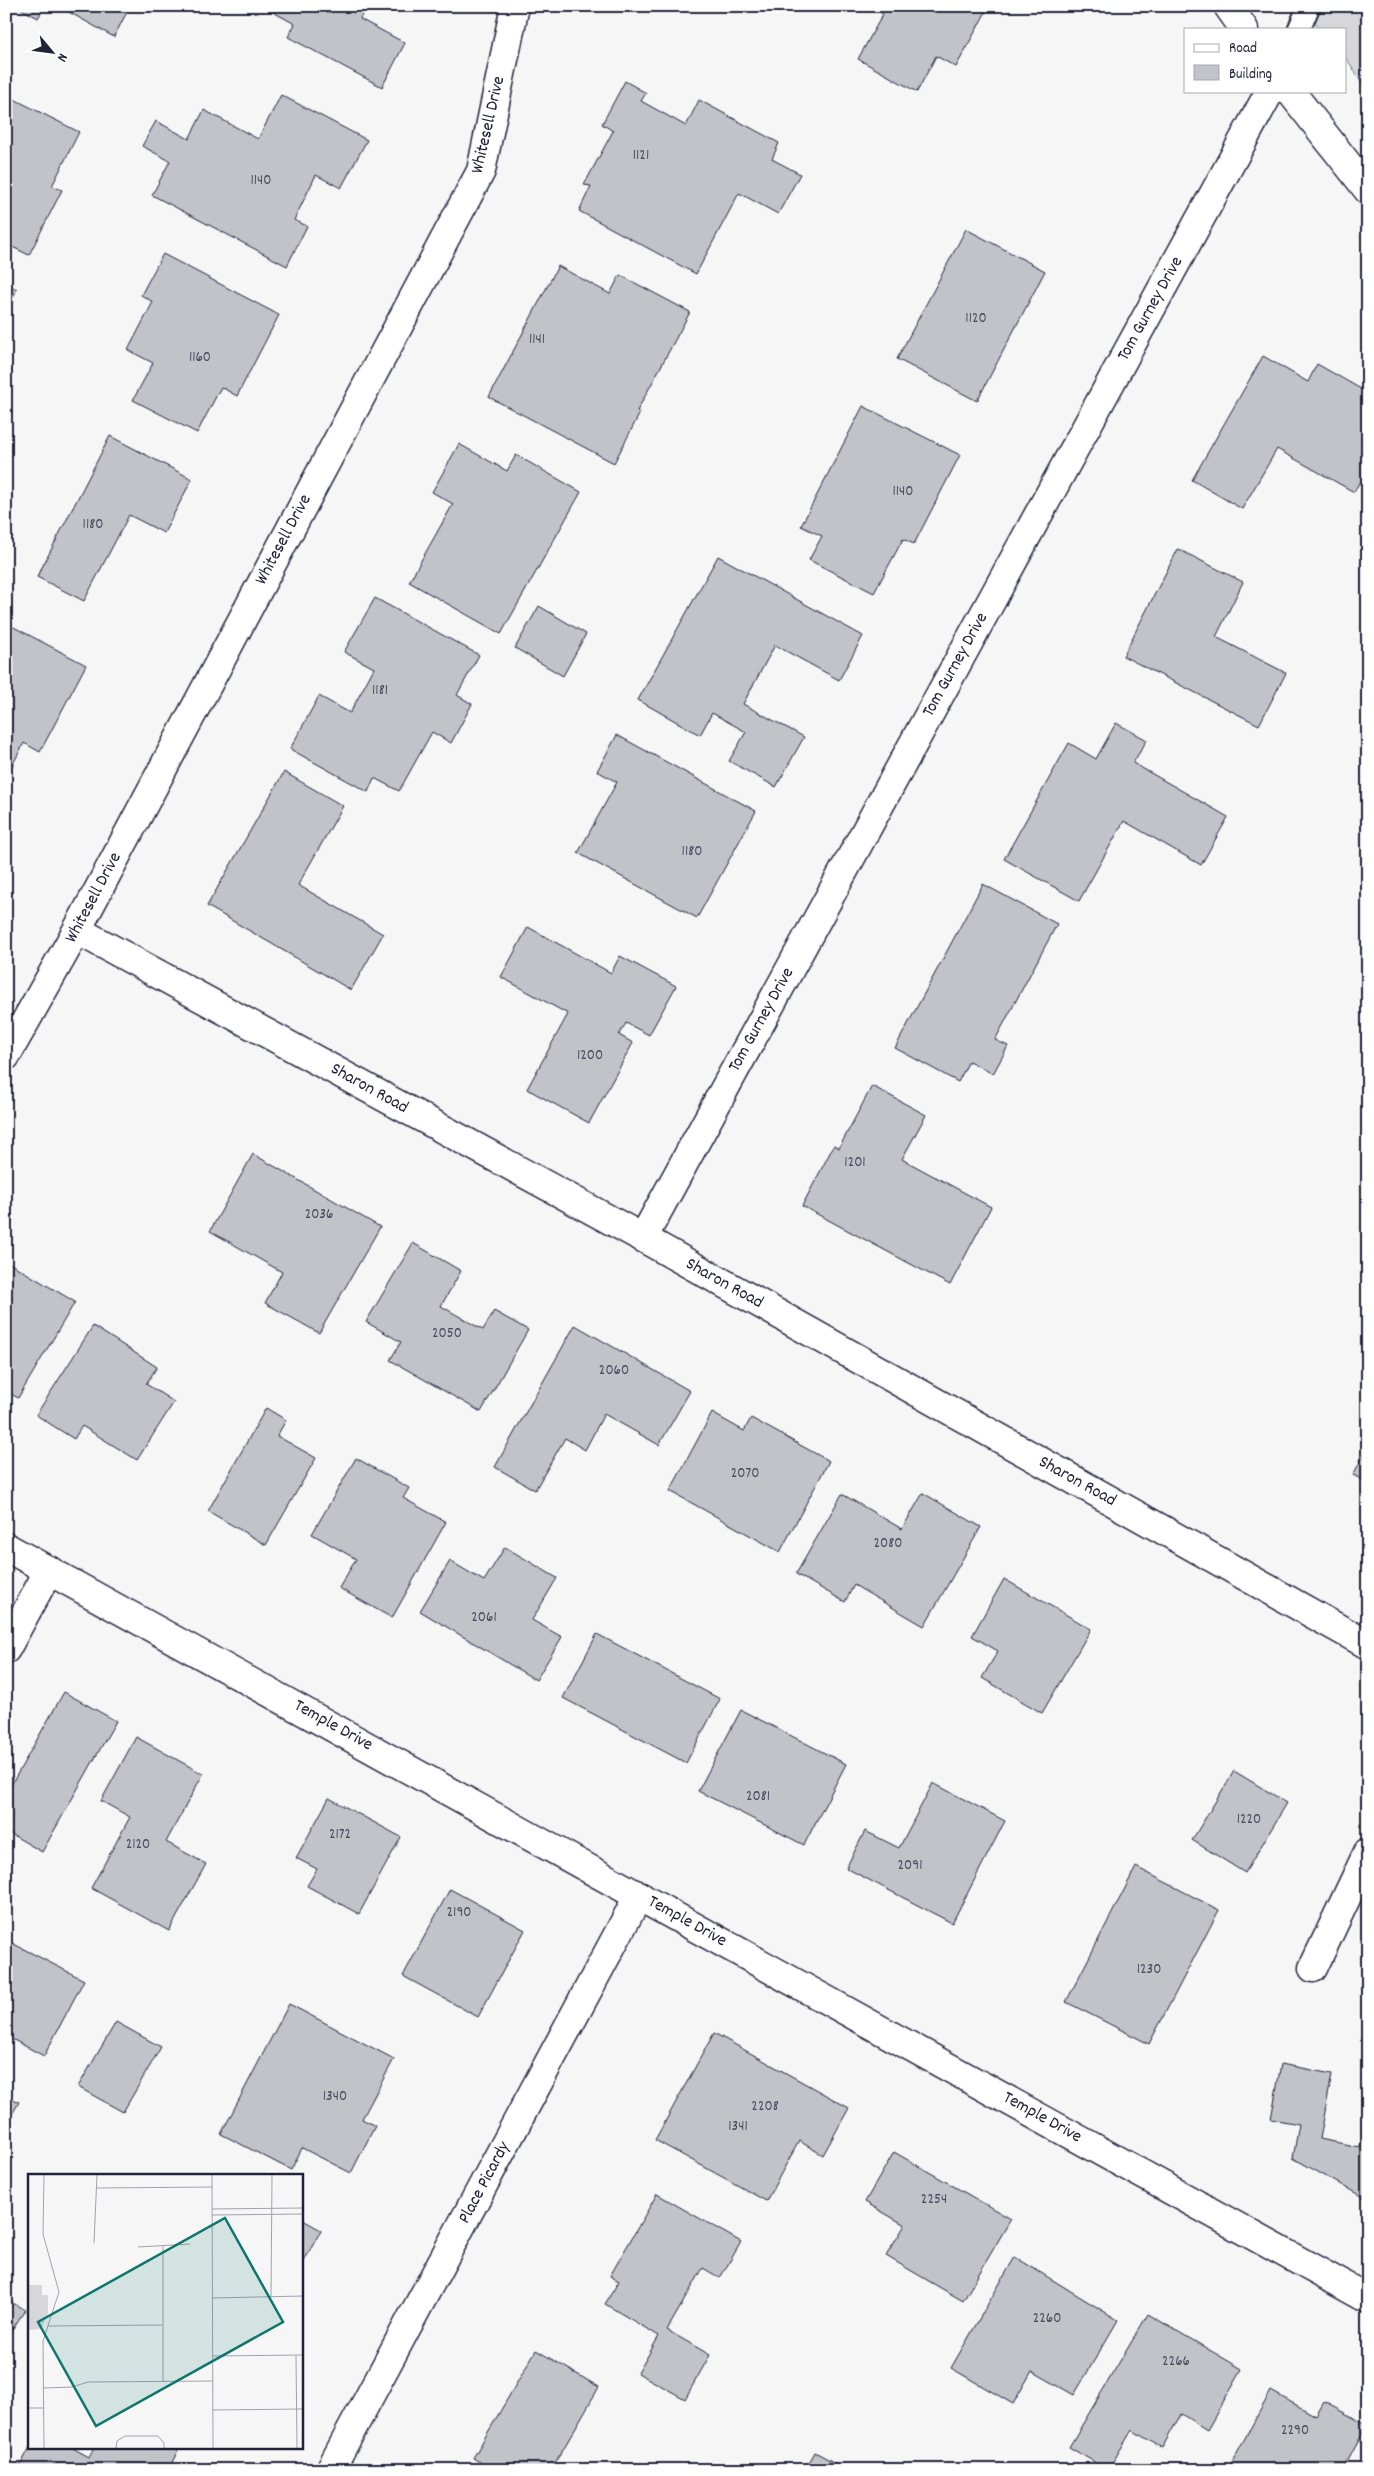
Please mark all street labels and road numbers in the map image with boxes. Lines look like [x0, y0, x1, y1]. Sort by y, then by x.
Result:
street label: Whitesell Drive [466, 74, 512, 176]
street label: Tom Gurney Drive [1112, 252, 1190, 366]
street label: Whitesell Drive [250, 490, 318, 590]
street label: Tom Gurney Drive [917, 608, 995, 722]
street label: Whitesell Drive [60, 848, 128, 948]
street label: Tom Gurney Drive [723, 963, 801, 1077]
street label: Sharon Road [326, 1057, 412, 1121]
street label: Sharon Road [681, 1252, 767, 1316]
street label: Sharon Road [1034, 1450, 1120, 1514]
street label: Temple Drive [289, 1694, 377, 1758]
street label: Temple Drive [643, 1890, 731, 1954]
street label: Temple Drive [998, 2086, 1086, 2150]
street label: Place Picardy [453, 2137, 517, 2228]

